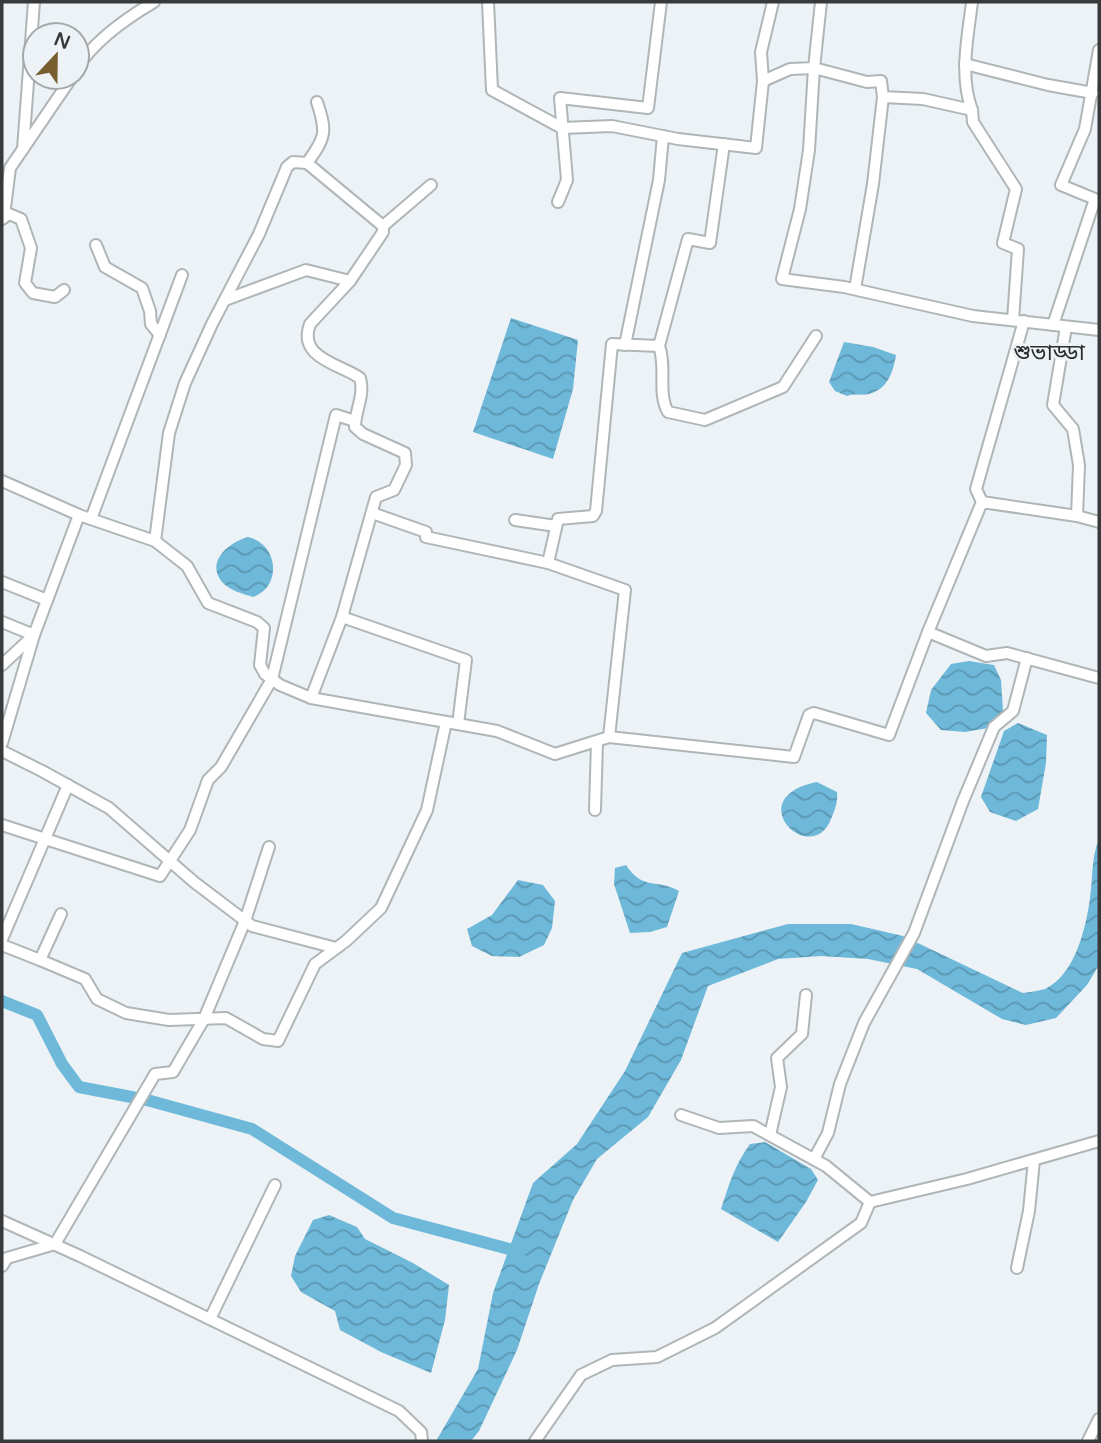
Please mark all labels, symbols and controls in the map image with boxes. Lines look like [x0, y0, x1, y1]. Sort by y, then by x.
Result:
north arrow [21, 21, 91, 91]
text: N [51, 28, 73, 54]
district label: শুভাড্ডা [1013, 339, 1086, 367]

